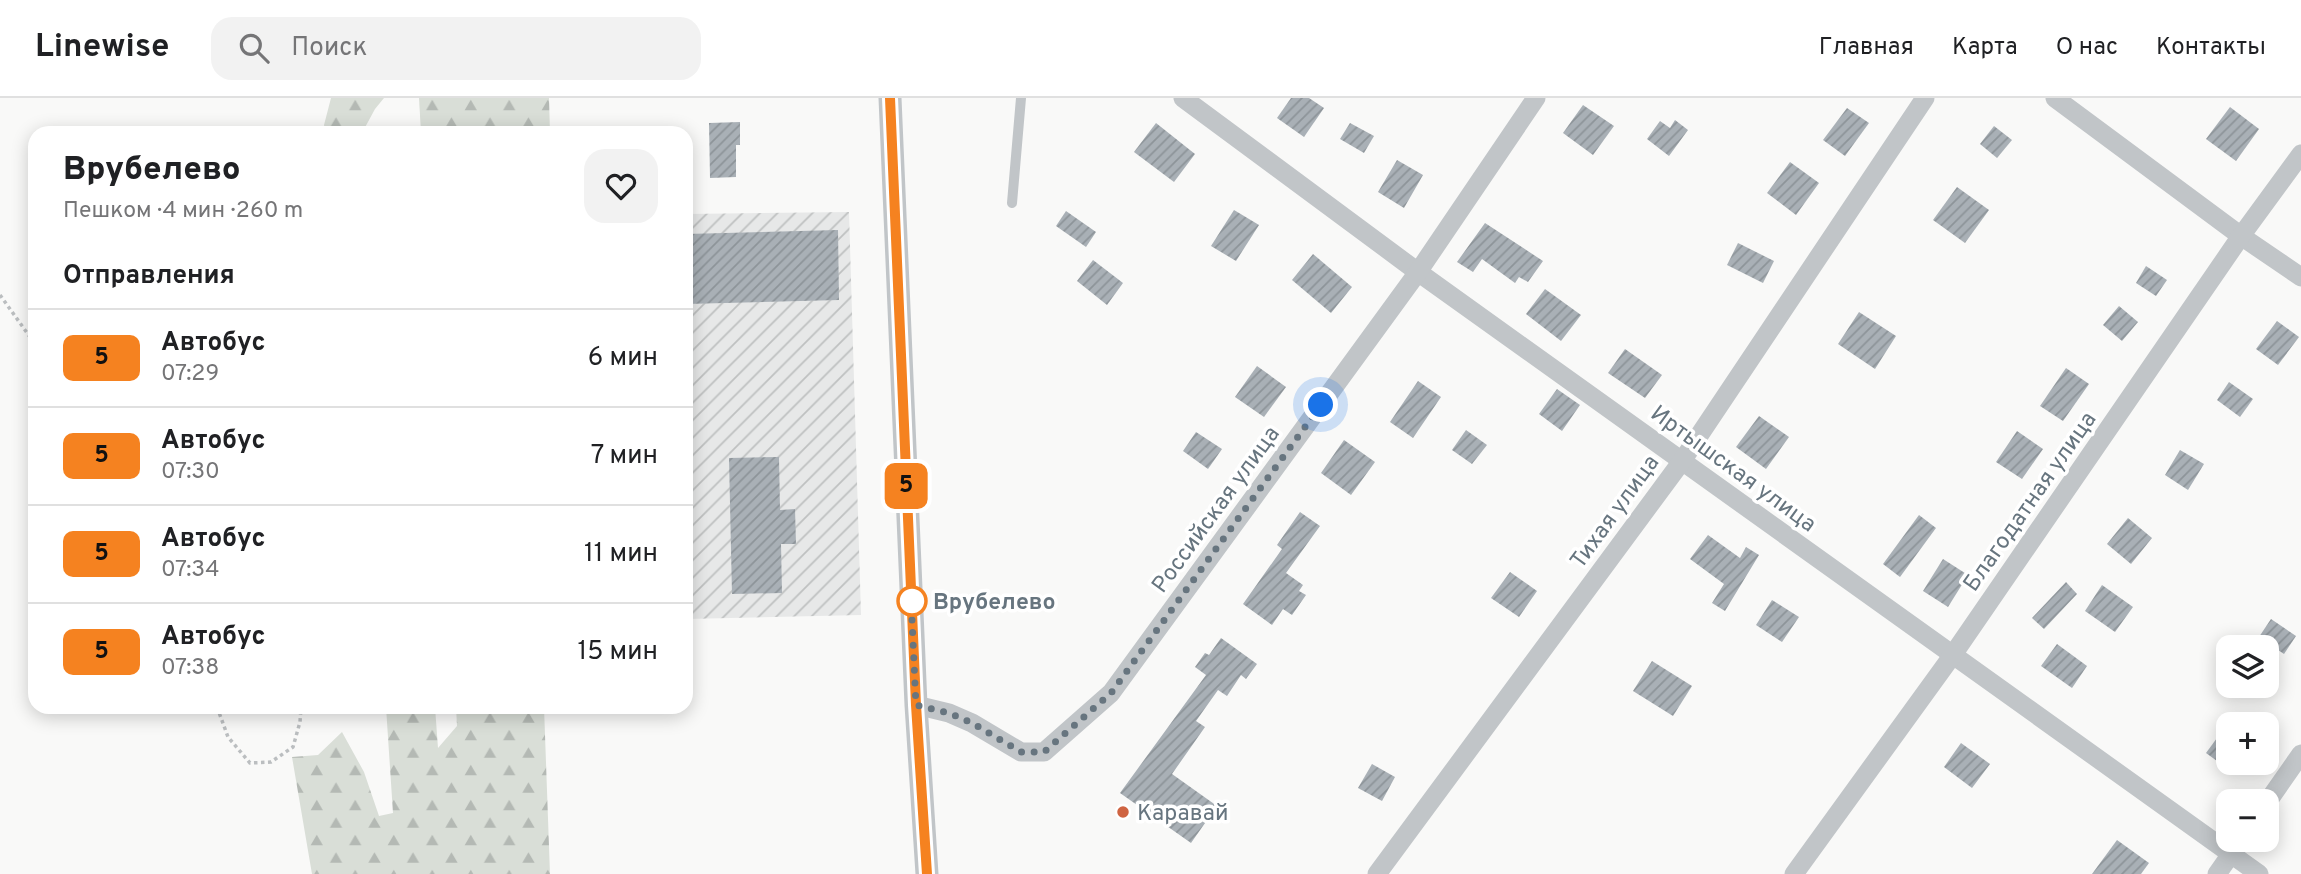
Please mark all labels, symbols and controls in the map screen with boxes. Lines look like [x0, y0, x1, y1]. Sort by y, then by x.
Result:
search box [211, 17, 701, 80]
text: Linewise [35, 27, 169, 69]
icon: search [235, 29, 273, 67]
text: Поиск [291, 32, 367, 65]
text: Главная [1819, 33, 1914, 63]
text: Карта [1952, 33, 2018, 63]
text: О нас [2056, 33, 2118, 63]
text: Контакты [2156, 33, 2266, 63]
button: heart [584, 149, 658, 223]
text: Врубелево [63, 150, 241, 192]
text: Пешком · 4 мин · 260 m [63, 197, 303, 226]
text: Отправления [63, 260, 235, 293]
text: Автобус [161, 327, 266, 360]
text: 6 мин [588, 342, 658, 375]
text: 5 [94, 343, 109, 373]
text: 07:29 [161, 360, 219, 389]
your location [1303, 387, 1338, 422]
street label: Иртышская улица [1644, 400, 1821, 540]
street label: Благодатная улица [1958, 407, 2104, 598]
street label: Российская улица [1147, 421, 1287, 600]
text: Автобус [161, 425, 266, 458]
text: 7 мин [591, 440, 658, 473]
text: 5 [94, 441, 109, 471]
street label: Тихая улица [1565, 450, 1667, 575]
text: 07:30 [161, 458, 220, 487]
line badge: 5 [883, 463, 929, 509]
text: 5 [899, 471, 913, 501]
text: Автобус [161, 523, 266, 556]
text: 11 мин [584, 538, 658, 571]
text: 5 [94, 539, 109, 569]
text: 07:34 [161, 556, 219, 585]
marker: Врубелево [897, 586, 927, 616]
place label: Врубелево [933, 589, 1055, 618]
text: Автобус [161, 621, 266, 654]
map controls [2216, 635, 2279, 852]
button: layers [2216, 635, 2279, 698]
text: 15 мин [578, 636, 658, 669]
text: 5 [94, 637, 109, 667]
text: 07:38 [161, 654, 219, 683]
button: + [2216, 712, 2279, 775]
button: − [2216, 789, 2279, 852]
place label: Каравай [1137, 800, 1228, 829]
marker: Каравай [1115, 804, 1131, 820]

